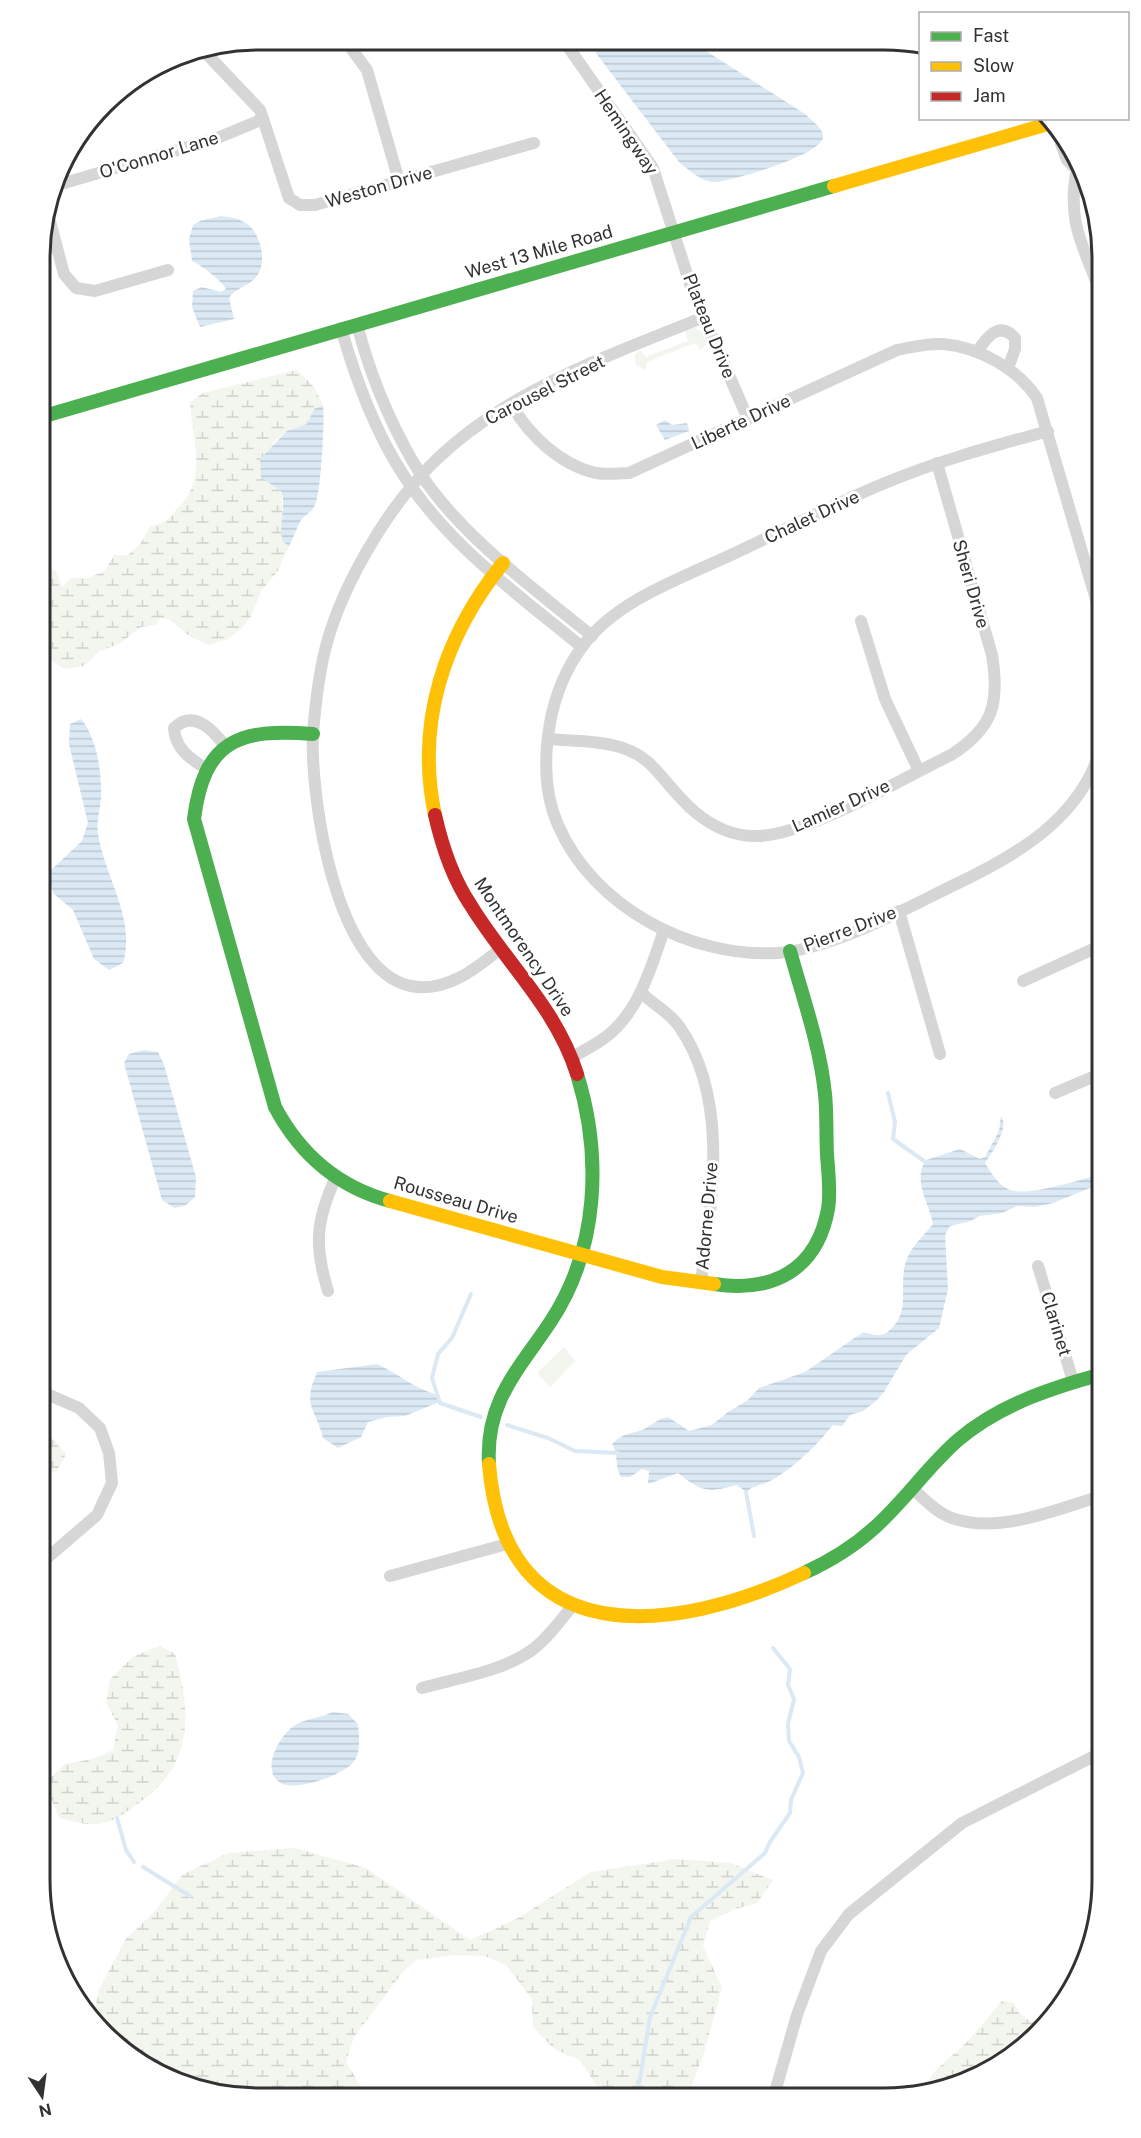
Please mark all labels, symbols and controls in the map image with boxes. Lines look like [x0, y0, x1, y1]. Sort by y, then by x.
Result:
legend [919, 12, 1129, 120]
text: Fast [973, 25, 1009, 46]
text: Slow [973, 55, 1014, 76]
street label: Hemingway [590, 85, 663, 179]
text: Jam [973, 85, 1006, 106]
street label: O'Connor Lane [97, 126, 221, 183]
street label: Weston Drive [323, 161, 435, 212]
street label: West 13 Mile Road [463, 220, 615, 283]
street label: Plateau Drive [679, 270, 740, 381]
street label: Carousel Street [481, 350, 608, 429]
street label: Liberte Drive [688, 389, 794, 454]
street label: Chalet Drive [761, 485, 862, 548]
street label: Sheri Drive [949, 537, 994, 631]
street label: Lamier Drive [789, 775, 893, 836]
street label: Montmorency Drive [470, 873, 579, 1020]
street label: Pierre Drive [801, 901, 899, 956]
street label: Adorne Drive [691, 1161, 722, 1271]
street label: Rousseau Drive [391, 1172, 521, 1227]
street label: Clarinet [1037, 1289, 1076, 1359]
north arrow [12, 2066, 72, 2126]
text: N [37, 2099, 53, 2121]

